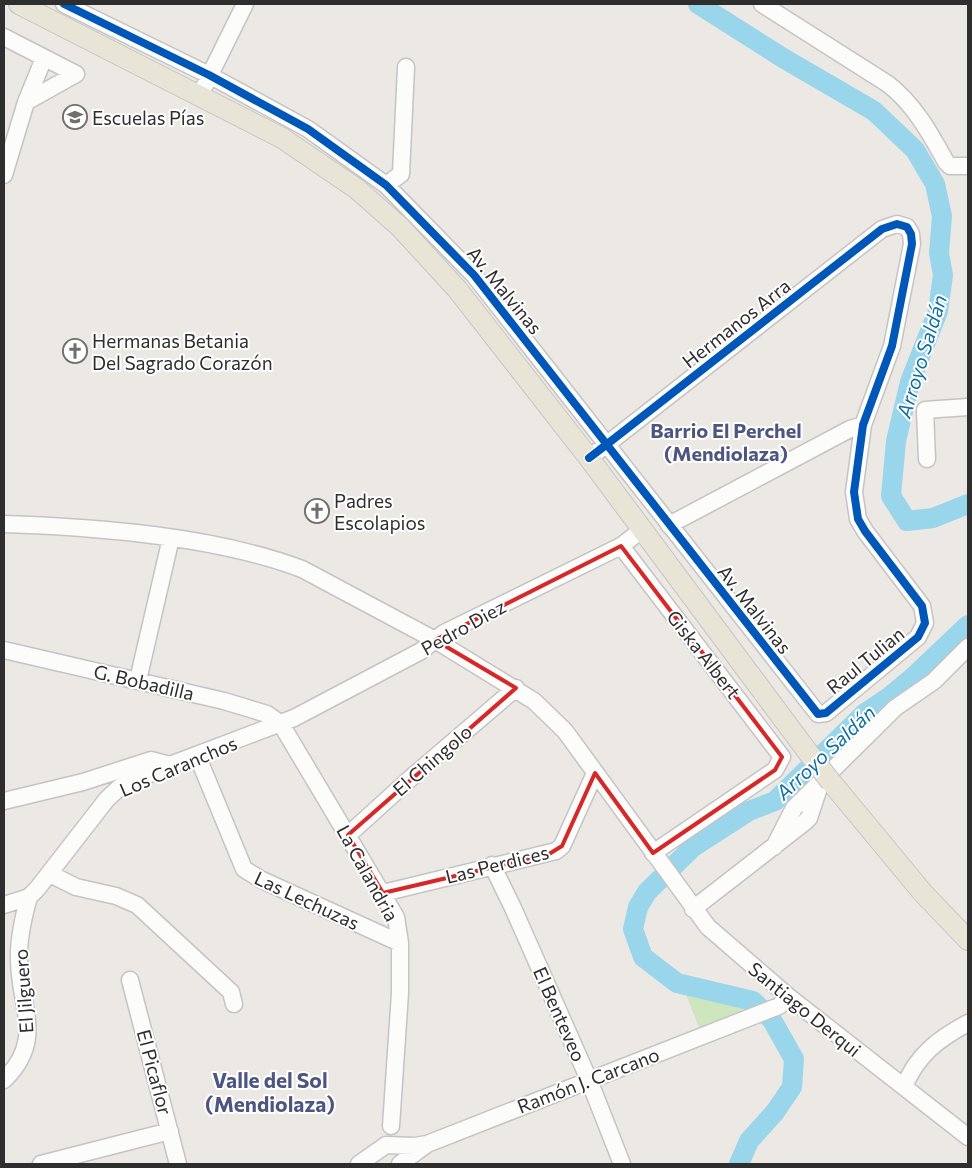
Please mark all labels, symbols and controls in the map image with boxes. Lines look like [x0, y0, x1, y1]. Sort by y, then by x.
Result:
school or university icon: Escuelas Pías [62, 104, 88, 130]
place label: Escuelas Pías [92, 106, 204, 129]
street label: Av. Malvinas [463, 241, 547, 339]
street label: Hermanos Arra [677, 274, 795, 372]
water label: Arroyo Saldán [891, 292, 951, 421]
place label: Hermanas Betania Del Sagrado Corazón [92, 329, 273, 374]
church icon: Hermanas Betania Del Sagrado Corazón [62, 338, 88, 364]
district label: Barrio El Perchel (Mendiolaza) [650, 418, 802, 465]
place label: Padres Escolapios [334, 489, 425, 534]
church icon: Padres Escolapios [304, 498, 330, 524]
street label: Av. Malvinas [713, 560, 797, 658]
street label: Pedro Diez [417, 594, 509, 660]
street label: Giska Albert [662, 605, 746, 703]
street label: Raul Tulian [821, 622, 909, 698]
street label: G. Bobadilla [92, 659, 196, 705]
water label: Arroyo Saldán [770, 700, 880, 805]
street label: El Chingolo [388, 719, 476, 801]
street label: Los Caranchos [116, 731, 240, 801]
street label: La Calandria [332, 821, 404, 925]
street label: Las Perdices [443, 840, 551, 888]
street label: Las Lechuzas [251, 866, 363, 934]
street label: El Jilguero [9, 948, 37, 1034]
street label: Santiago Derqui [744, 957, 866, 1061]
street label: El Benteveo [529, 963, 591, 1065]
street label: El Picaflor [133, 1027, 177, 1117]
street label: Ramón J. Carcano [514, 1042, 662, 1118]
district label: Valle del Sol (Mendiolaza) [205, 1067, 335, 1116]

